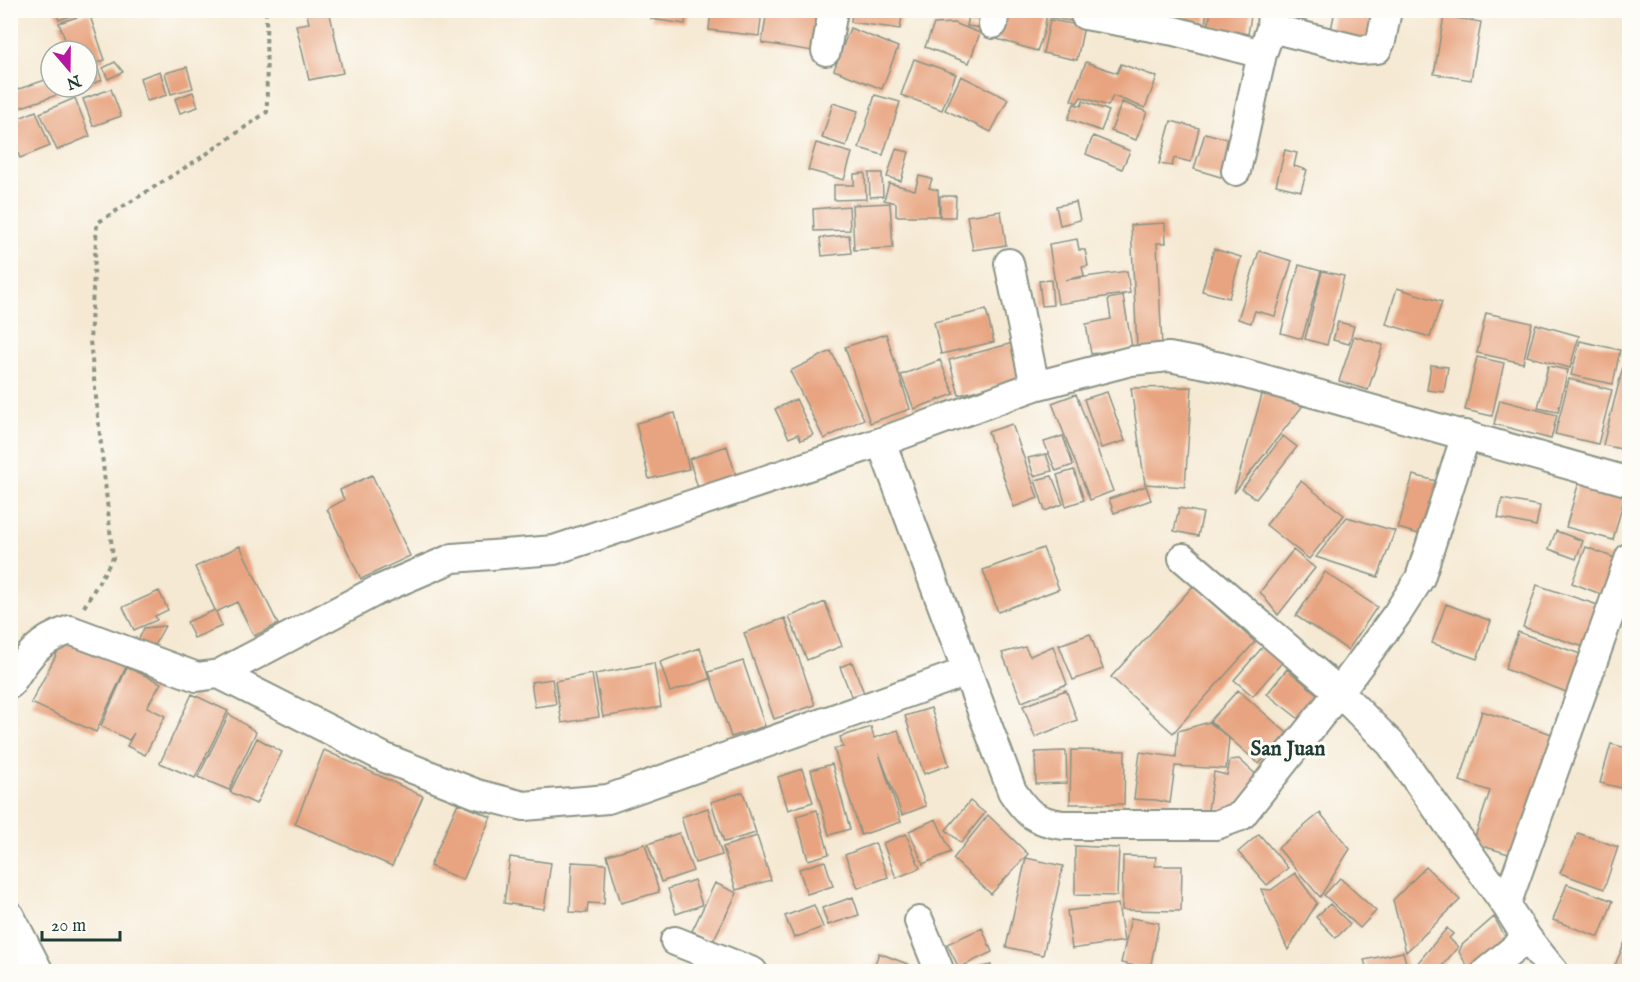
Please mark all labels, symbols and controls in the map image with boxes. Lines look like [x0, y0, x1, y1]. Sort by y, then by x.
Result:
north arrow [39, 39, 99, 99]
text: N [63, 69, 84, 93]
district label: San Juan [1251, 736, 1325, 763]
scale bar [42, 904, 120, 942]
text: 20 m [51, 915, 86, 938]

